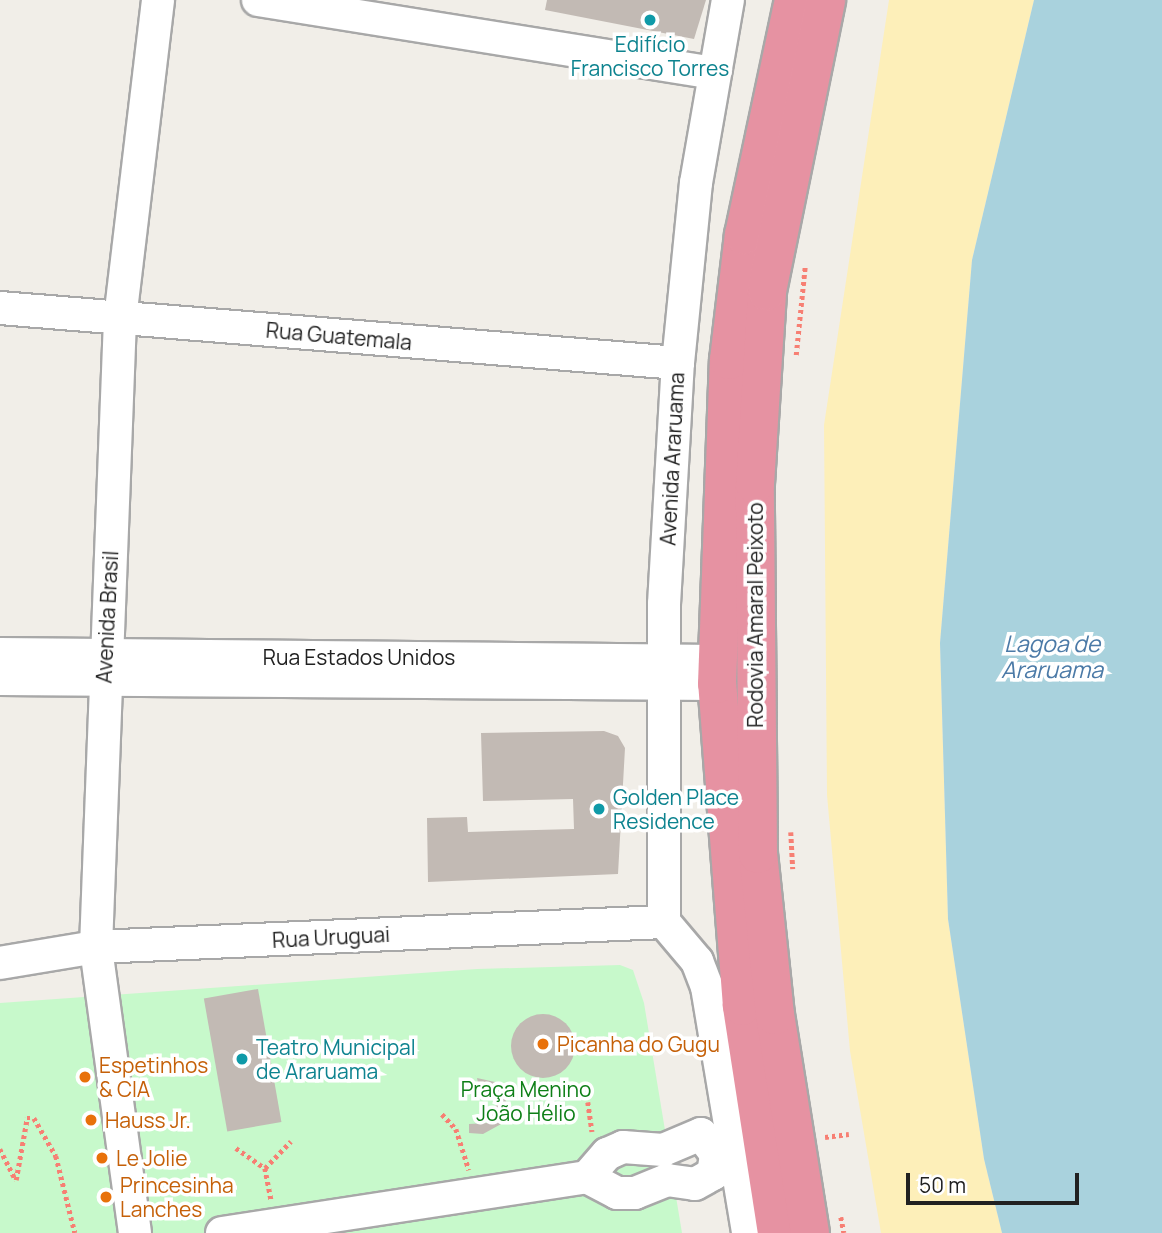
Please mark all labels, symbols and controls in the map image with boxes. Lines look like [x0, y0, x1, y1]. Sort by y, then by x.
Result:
marker: Edifício Francisco Torres [642, 12, 658, 28]
place label: Edifício Francisco Torres [571, 31, 729, 81]
street label: Rua Guatemala [265, 317, 413, 355]
street label: Avenida Araruama [655, 372, 689, 546]
street label: Rodovia Amaral Peixoto [742, 502, 768, 728]
street label: Avenida Brasil [91, 550, 123, 684]
water label: Lagoa de Araruama [1001, 629, 1103, 683]
street label: Rua Estados Unidos [263, 644, 455, 670]
place label: Golden Place Residence [613, 784, 739, 834]
marker: Golden Place Residence [591, 801, 607, 817]
street label: Rua Uruguai [272, 921, 390, 953]
place label: Picanha do Gugu [557, 1031, 720, 1057]
place label: Teatro Municipal de Araruama [256, 1034, 416, 1084]
marker: Picanha do Gugu [535, 1036, 551, 1052]
marker: Teatro Municipal de Araruama [234, 1051, 250, 1067]
place label: Espetinhos & CIA [99, 1052, 208, 1102]
marker: Espetinhos & CIA [77, 1069, 93, 1085]
park label: Praça Menino João Hélio [461, 1076, 591, 1126]
place label: Hauss Jr. [105, 1107, 191, 1133]
marker: Hauss Jr. [83, 1112, 99, 1128]
place label: Le Jolie [116, 1145, 187, 1171]
marker: Le Jolie [94, 1150, 110, 1166]
scale bar [910, 1160, 1083, 1204]
text: 50 m [919, 1171, 966, 1199]
place label: Princesinha Lanches [120, 1172, 234, 1222]
marker: Princesinha Lanches [98, 1189, 114, 1205]

